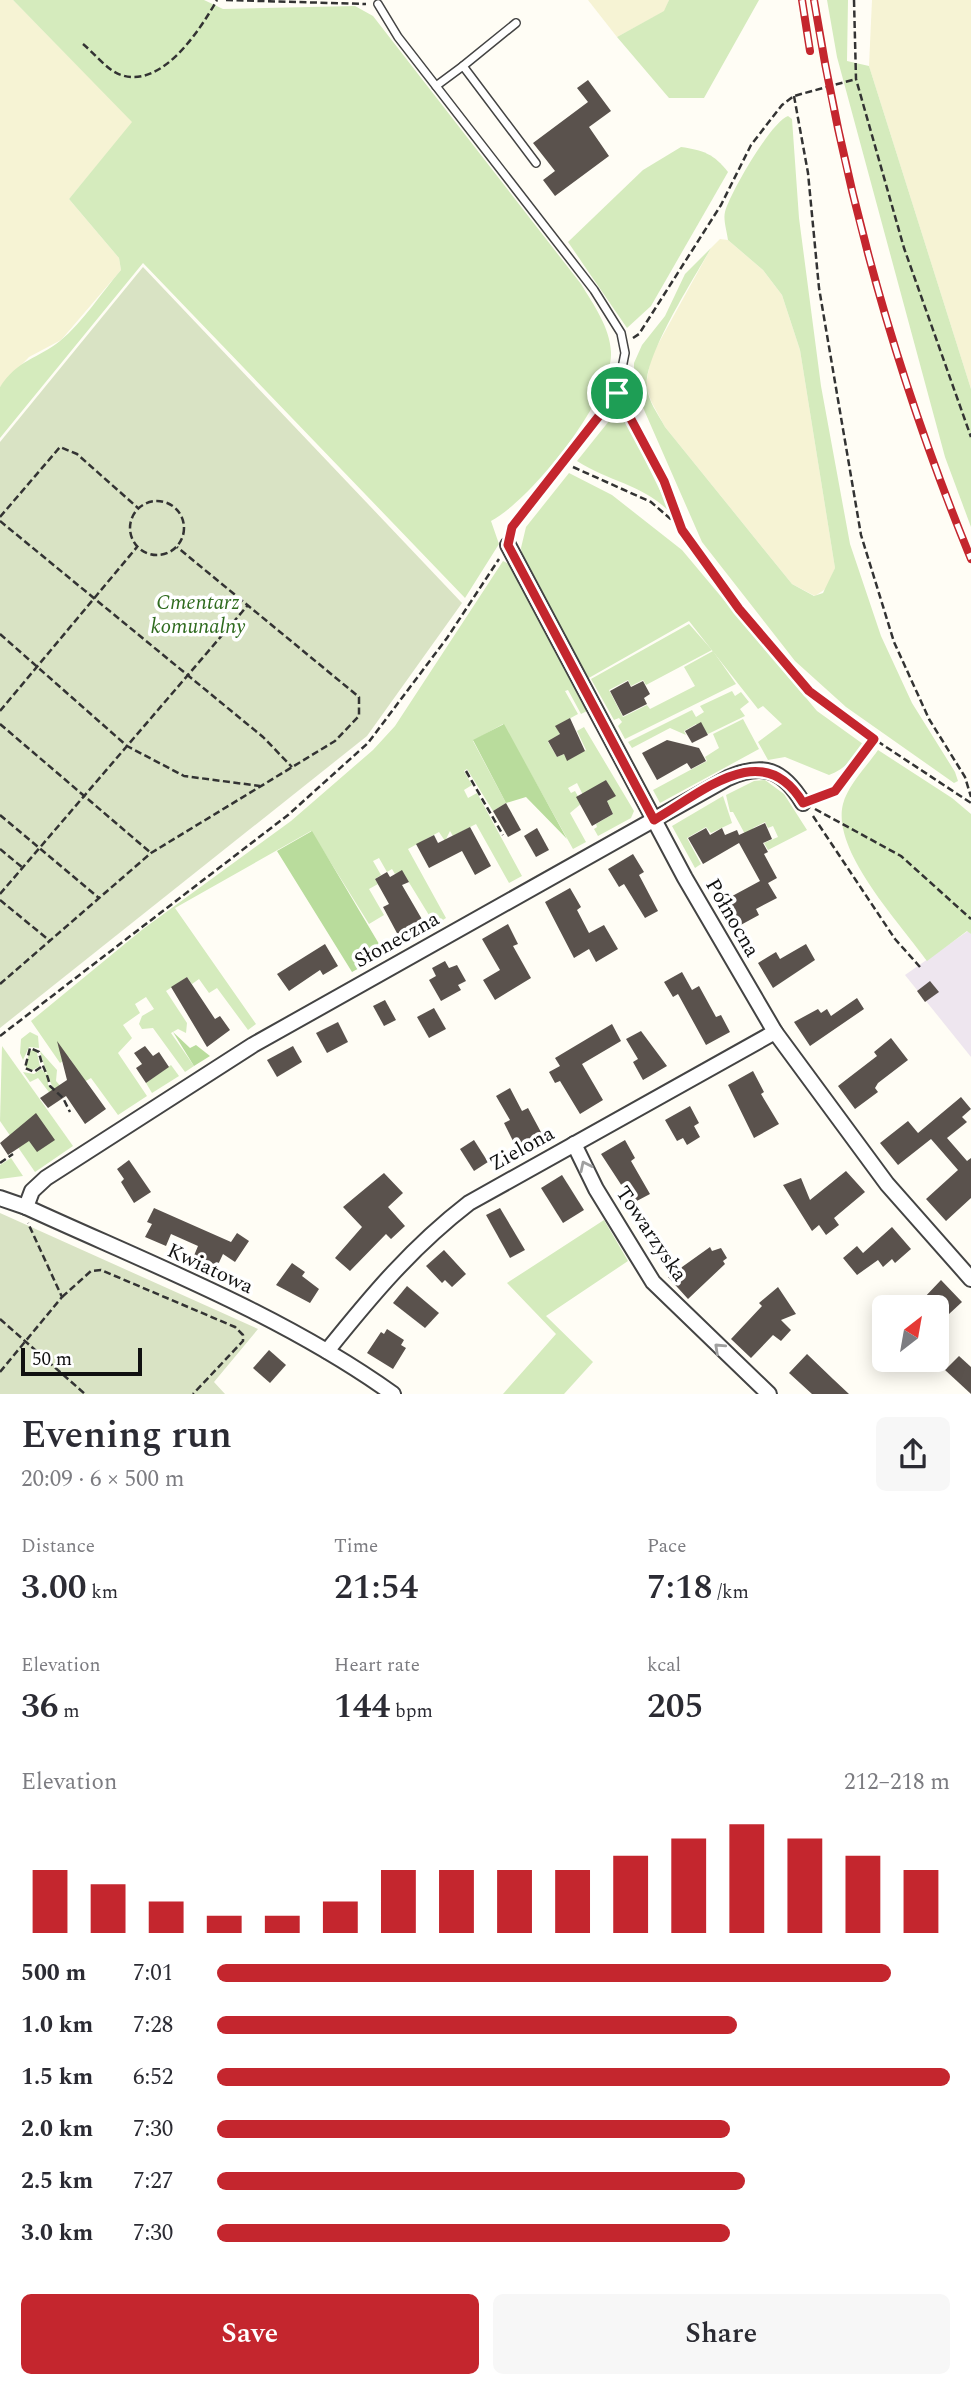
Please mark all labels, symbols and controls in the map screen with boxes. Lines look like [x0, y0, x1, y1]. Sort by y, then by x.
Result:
pin [587, 363, 647, 423]
icon: arrive [598, 374, 636, 412]
park label: Cmentarz komunalny [151, 587, 246, 643]
street label: Północna [696, 872, 768, 964]
street label: Słoneczna [348, 903, 446, 977]
street label: Zielona [484, 1118, 561, 1180]
one-way arrow [580, 1161, 594, 1173]
street label: Towarzyska [607, 1180, 695, 1289]
street label: Kwiatowa [161, 1235, 259, 1303]
north arrow [872, 1295, 948, 1372]
map controls [872, 1295, 949, 1372]
one-way arrow [714, 1343, 727, 1356]
scale bar [21, 1345, 142, 1377]
text: 50 m [32, 1345, 72, 1374]
text: Evening run [21, 1407, 232, 1465]
button: share [876, 1417, 950, 1491]
text: 20:09 · 6 × 500 m [21, 1462, 185, 1497]
text: Distance [21, 1532, 95, 1561]
text: Time [334, 1532, 378, 1561]
text: Pace [647, 1532, 686, 1561]
text: 3.00 [21, 1561, 86, 1614]
text: 21:54 [334, 1561, 418, 1614]
text: 7:18 [647, 1561, 712, 1614]
text: km [86, 1578, 118, 1607]
text: /km [712, 1578, 749, 1607]
text: Elevation [21, 1651, 101, 1680]
text: Heart rate [334, 1651, 420, 1680]
text: kcal [647, 1651, 681, 1680]
text: 36 [21, 1680, 59, 1733]
text: 144 [334, 1680, 390, 1733]
text: 205 [647, 1680, 703, 1733]
text: m [59, 1697, 80, 1726]
text: bpm [390, 1697, 433, 1726]
text: Elevation [21, 1765, 117, 1800]
text: 212–218 m [844, 1765, 950, 1800]
text: 500 m [21, 1956, 86, 1991]
text: 7:01 [133, 1956, 173, 1991]
text: 1.0 km [21, 2008, 93, 2043]
text: 7:28 [133, 2008, 173, 2043]
text: 1.5 km [21, 2060, 93, 2095]
text: 6:52 [133, 2060, 173, 2095]
text: 2.0 km [21, 2112, 93, 2147]
text: 7:30 [133, 2112, 173, 2147]
text: 2.5 km [21, 2164, 93, 2199]
text: 7:27 [133, 2164, 173, 2199]
text: 3.0 km [21, 2216, 93, 2251]
text: 7:30 [133, 2216, 173, 2251]
button: Save [21, 2294, 479, 2374]
button: Share [493, 2294, 950, 2374]

